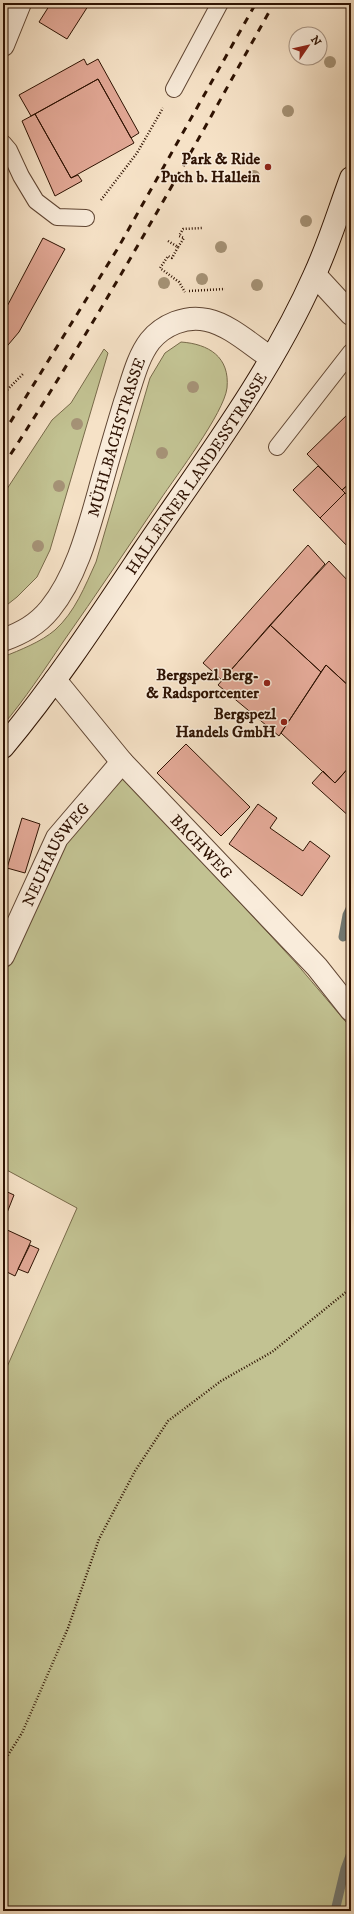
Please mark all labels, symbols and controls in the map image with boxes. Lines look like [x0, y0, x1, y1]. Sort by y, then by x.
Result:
north arrow [288, 26, 328, 66]
text: N [307, 33, 324, 49]
place label: Park & Ride Puch b. Hallein [161, 149, 261, 187]
marker: Park & Ride Puch b. Hallein [263, 162, 273, 172]
street label: MÜHLBACHSTRASSE [83, 355, 150, 519]
street label: HALLEINER LANDESSTRASSE [122, 369, 272, 579]
place label: Bergspezl Berg- & Radsportcenter [146, 665, 260, 703]
marker: Bergspezl Berg- & Radsportcenter [262, 678, 272, 688]
place label: Bergspezl Handels GmbH [175, 704, 277, 742]
marker: Bergspezl Handels GmbH [279, 717, 289, 727]
street label: NEUHAUSWEG [18, 799, 94, 910]
street label: BACHWEG [166, 810, 237, 883]

